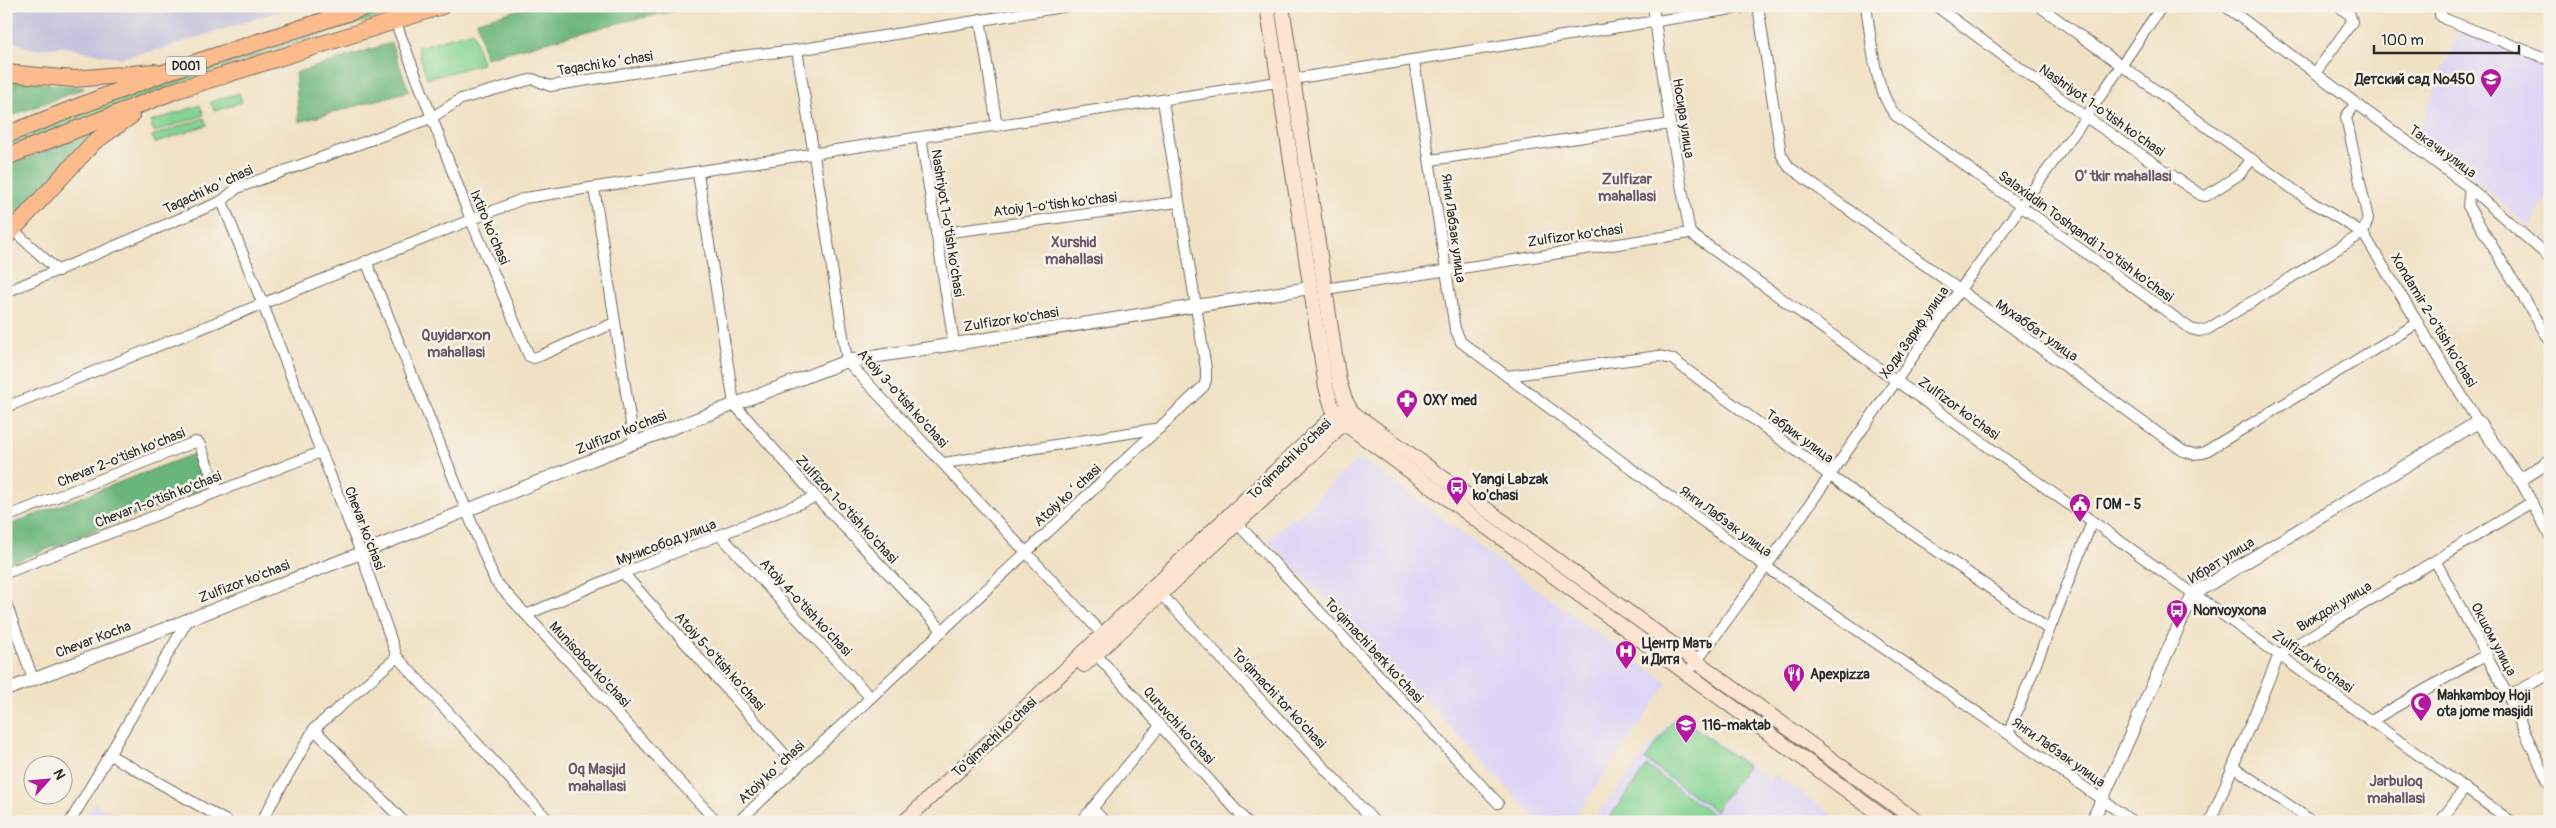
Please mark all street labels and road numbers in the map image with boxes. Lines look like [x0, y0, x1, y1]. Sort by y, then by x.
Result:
street label: Taqachi koʻchasi [556, 47, 655, 79]
road number: D001 [166, 56, 206, 76]
street label: Nashriyot 1-o'tish ko'chasi [2036, 61, 2168, 160]
street label: Носира улица [1669, 77, 1698, 159]
street label: Такачи улица [2406, 121, 2480, 182]
street label: Nashriyot 1-o'tish ko'chasi [927, 148, 968, 299]
street label: Taqachi koʻchasi [161, 161, 256, 218]
street label: Salaxiddin Toshqandi 1-o'tish ko'chasi [1995, 167, 2177, 306]
street label: Янги Лабзак улица [1437, 172, 1470, 284]
street label: Ixtiro ko'chasi [466, 187, 513, 268]
street label: Atoiy 1-o'tish ko'chasi [992, 188, 1118, 221]
street label: Zulfizor ko'chasi [1526, 220, 1624, 251]
street label: Xondamir 2-o'tish ko'chasi [2387, 250, 2480, 391]
street label: Ходи Зариф улица [1876, 283, 1952, 381]
street label: Мухаббат улица [1992, 296, 2081, 365]
street label: Zulfizor ko'chasi [962, 304, 1060, 335]
street label: Atoiy 3-o'tish ko'chasi [854, 345, 952, 452]
street label: Zulfizor ko'chasi [1915, 373, 2003, 444]
street label: Zulfizor ko'chasi [573, 406, 669, 458]
street label: Табрик улица [1762, 406, 1837, 467]
street label: To'qimachi ko'chasi [1244, 415, 1335, 504]
street label: Chevar 2-o'tish ko'chasi [55, 424, 188, 491]
street label: Zulfizor 1-o'tish ko'chasi [792, 452, 902, 567]
street label: Atoiy koʻchasi [1030, 460, 1105, 530]
street label: Chevar 1-o'tish ko'chasi [93, 467, 224, 531]
street label: Янги Лабзак улица [1676, 482, 1775, 561]
street label: Chevar ko'chasi [341, 484, 388, 573]
street label: Мунисобод улица [614, 516, 719, 569]
street label: Ибрат улица [2185, 533, 2257, 587]
street label: Atoiy 4-o'tish ko'chasi [756, 555, 856, 660]
street label: Zulfizor ko'chasi [196, 556, 293, 607]
street label: Виждон улица [2294, 578, 2375, 635]
street label: To'qimachi berk ko'chasi [1321, 594, 1427, 707]
street label: Окшом улица [2467, 600, 2520, 679]
street label: Atoiy 5-o'tish ko'chasi [671, 609, 769, 714]
street label: Chevar Kocha [53, 617, 133, 662]
street label: Munisobod ko'chasi [546, 618, 634, 711]
street label: Zulfizor ko'chasi [2269, 626, 2357, 697]
street label: To'qimachi tor ko'chasi [1228, 645, 1330, 752]
street label: Quruvchi ko'chasi [1139, 683, 1218, 768]
street label: To'qimachi ko'chasi [949, 693, 1041, 781]
street label: Янги Лабзак улица [2009, 714, 2109, 791]
street label: Atoiy koʻchasi [735, 737, 808, 807]

